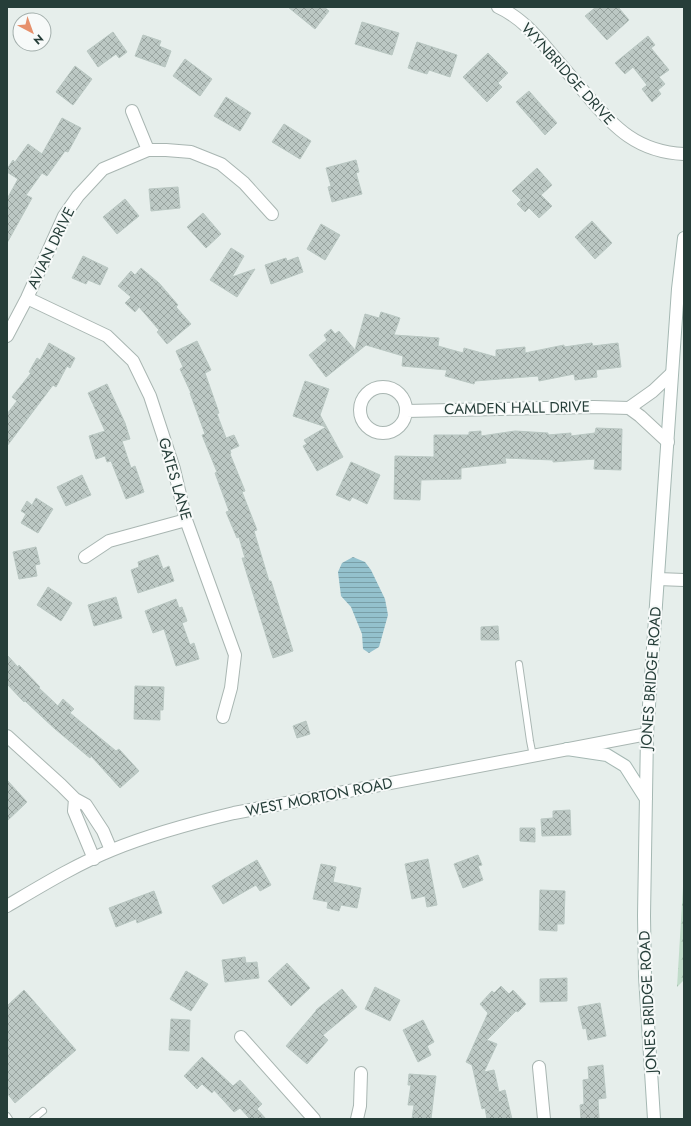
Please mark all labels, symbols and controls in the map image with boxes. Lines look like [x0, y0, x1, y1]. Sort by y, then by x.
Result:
north arrow [12, 12, 52, 52]
street label: WYNBRIDGE DRIVE [516, 18, 620, 130]
text: N [30, 31, 47, 48]
street label: AVIAN DRIVE [22, 203, 80, 293]
street label: CAMDEN HALL DRIVE [444, 396, 590, 420]
street label: GATES LANE [153, 435, 197, 523]
street label: JONES BRIDGE ROAD [635, 606, 667, 752]
street label: WEST MORTON ROAD [244, 772, 394, 822]
street label: JONES BRIDGE ROAD [633, 930, 663, 1076]

